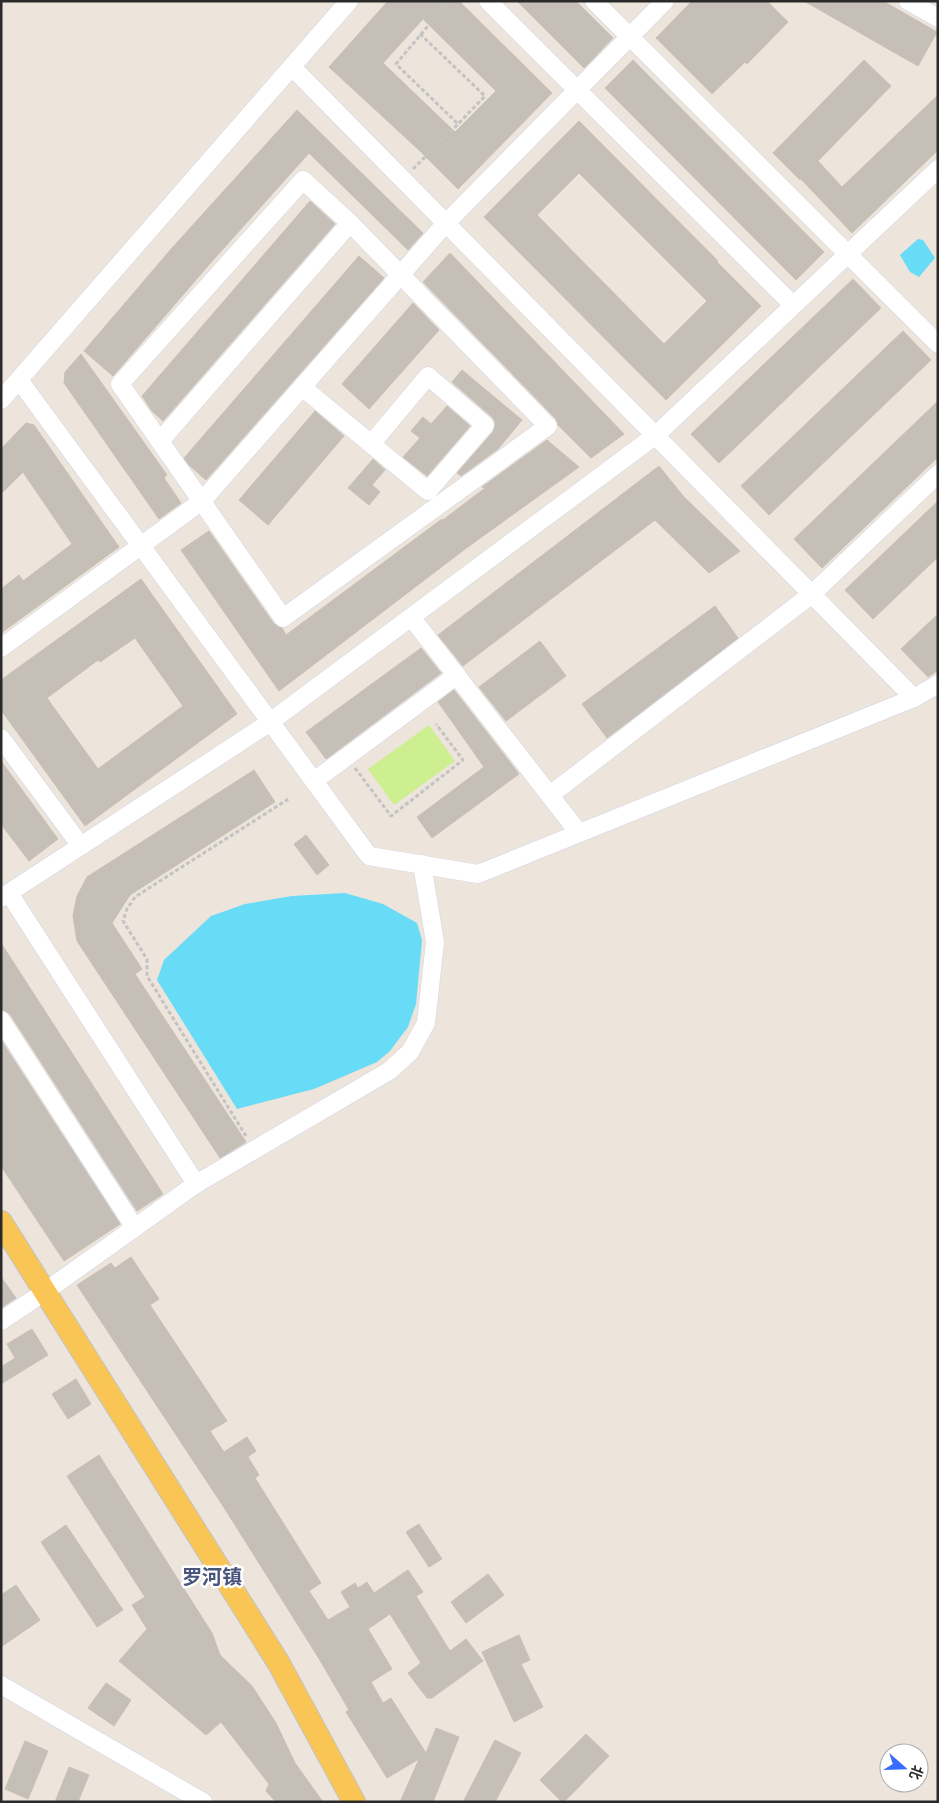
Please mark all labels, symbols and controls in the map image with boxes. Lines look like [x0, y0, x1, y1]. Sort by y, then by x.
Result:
district label: 罗河镇 [182, 1563, 242, 1590]
north arrow [879, 1743, 929, 1793]
text: 北 [905, 1763, 928, 1782]

